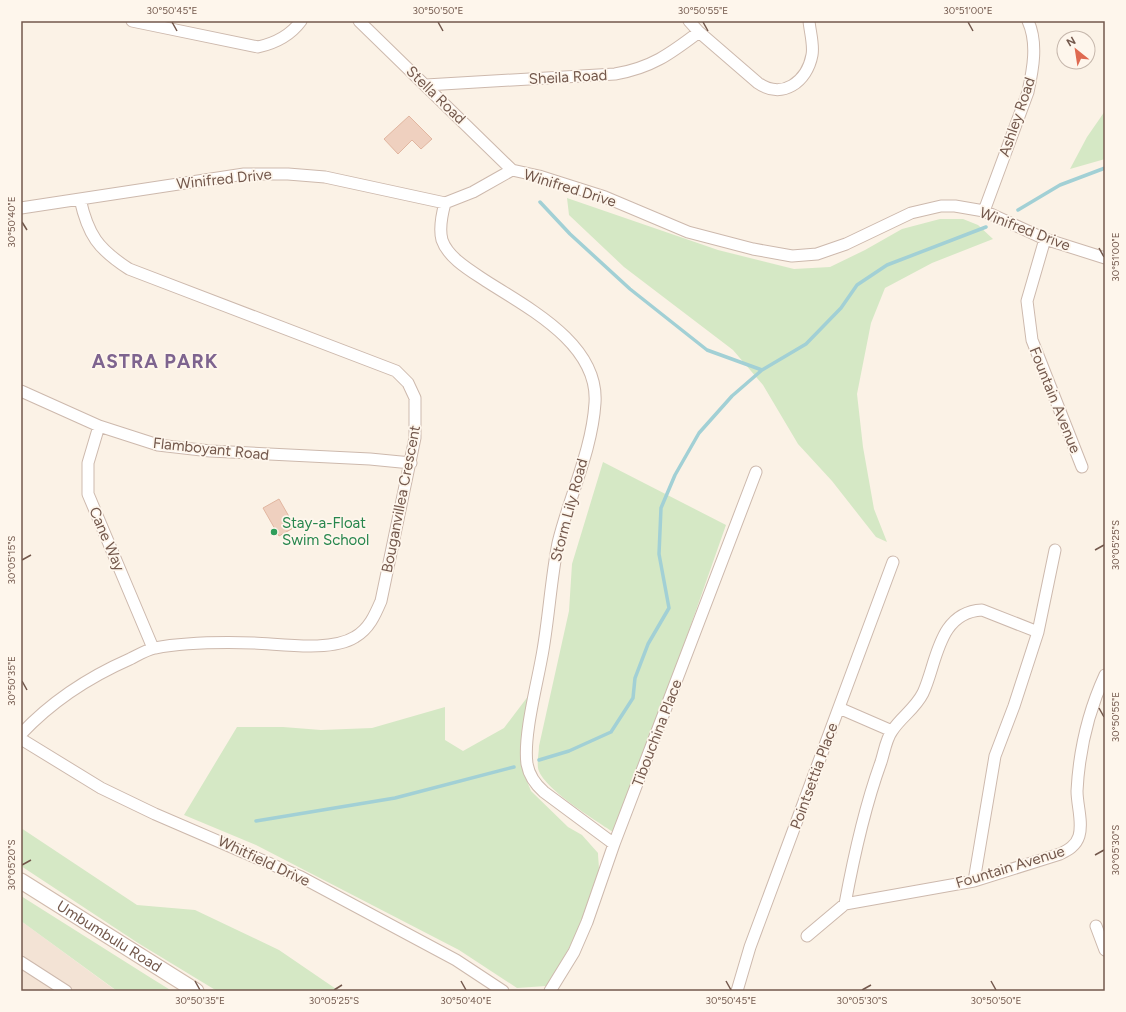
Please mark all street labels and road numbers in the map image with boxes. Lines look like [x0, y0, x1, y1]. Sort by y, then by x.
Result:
street label: Stella Road [403, 62, 469, 128]
street label: Sheila Road [528, 66, 608, 88]
street label: Ashley Road [995, 75, 1039, 159]
street label: Winifred Drive [175, 165, 273, 193]
street label: Winifred Drive [522, 165, 618, 211]
street label: Winifred Drive [977, 203, 1073, 255]
street label: Fountain Avenue [1025, 344, 1085, 456]
street label: Bouganvillea Crescent [378, 423, 424, 574]
street label: Flamboyant Road [152, 434, 270, 464]
street label: Storm Lily Road [547, 457, 591, 563]
street label: Cane Way [85, 504, 129, 574]
street label: Tibouchina Place [628, 677, 686, 789]
street label: Pointsettia Place [786, 720, 842, 832]
street label: Whitfield Drive [215, 832, 313, 890]
street label: Fountain Avenue [953, 842, 1067, 892]
street label: Umbumbulu Road [53, 897, 165, 976]

